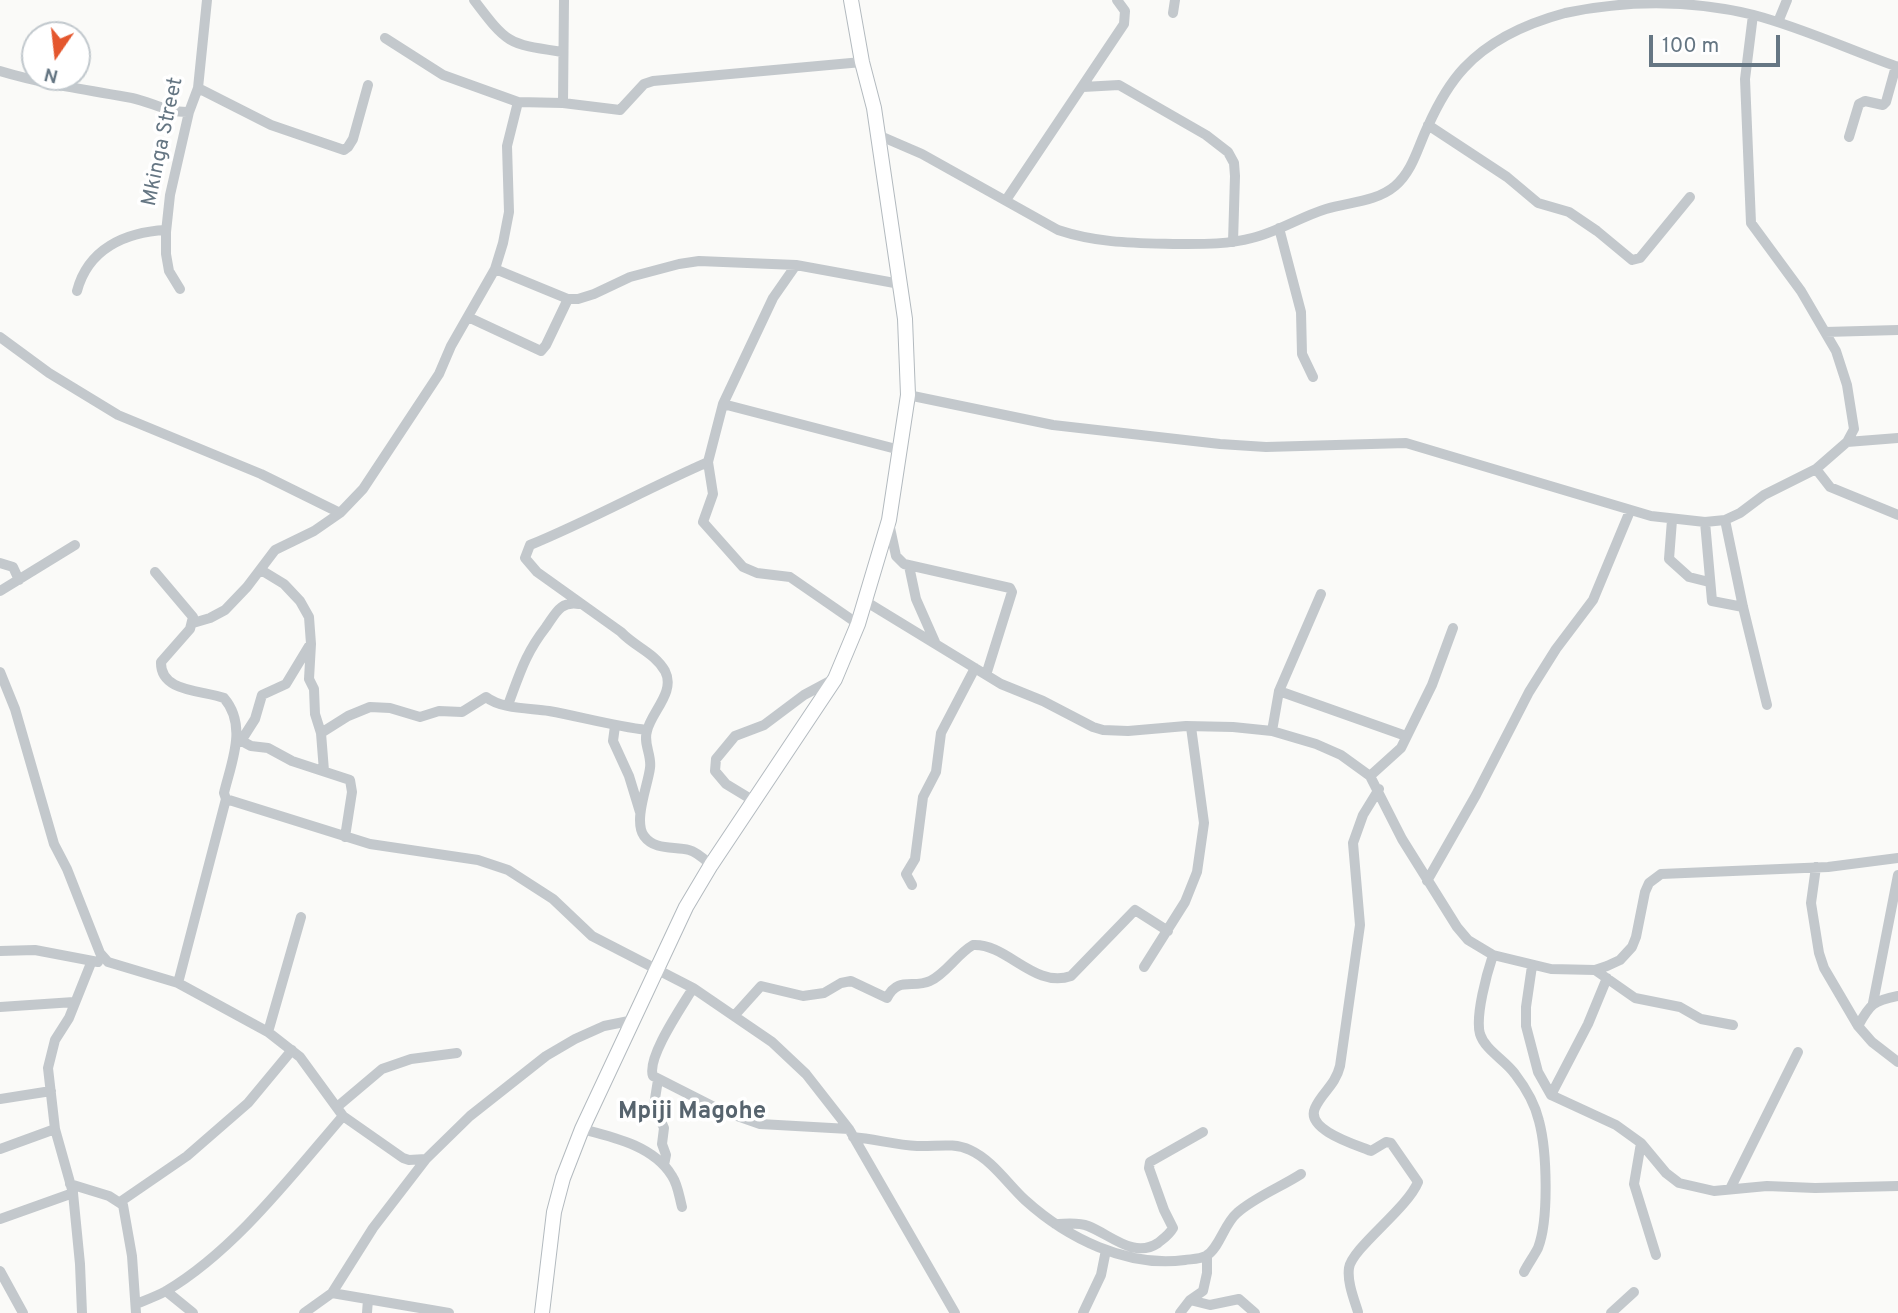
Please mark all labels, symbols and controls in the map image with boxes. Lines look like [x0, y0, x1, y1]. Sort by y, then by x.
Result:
north arrow [21, 21, 91, 91]
scale bar [1653, 21, 1784, 65]
text: 100 m [1662, 33, 1719, 60]
text: N [42, 61, 61, 88]
street label: Mkinga Street [138, 75, 190, 209]
district label: Mpiji Magohe [618, 1099, 766, 1127]

